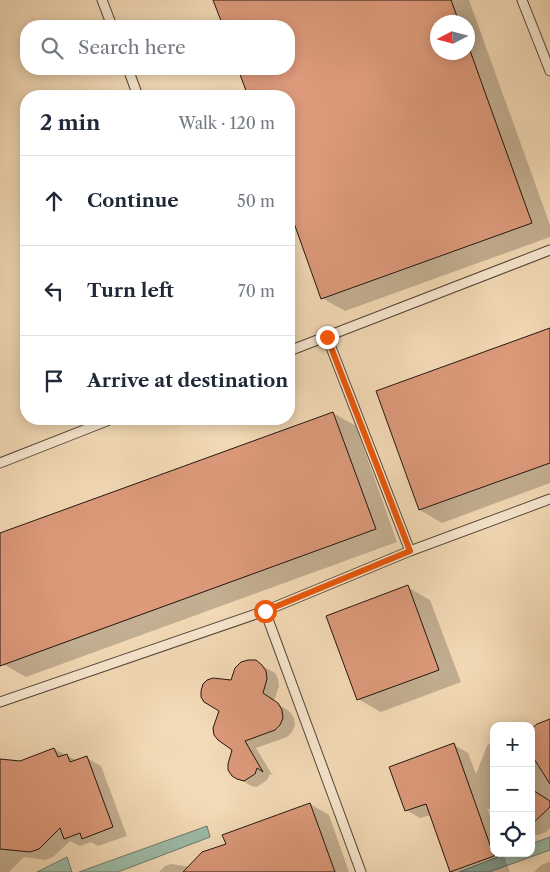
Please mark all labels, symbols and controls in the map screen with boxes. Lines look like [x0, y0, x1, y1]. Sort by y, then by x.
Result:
north arrow [430, 15, 475, 60]
search box [20, 20, 295, 75]
icon: search [38, 34, 66, 62]
text: Search here [78, 36, 186, 59]
text: 2 min [40, 110, 100, 135]
text: Walk · 120 m [179, 113, 275, 133]
icon: ahead [40, 187, 68, 215]
text: Continue [87, 189, 179, 212]
text: 50 m [237, 191, 275, 211]
icon: left [40, 277, 68, 305]
text: Turn left [87, 279, 174, 302]
text: 70 m [238, 281, 275, 301]
route end [316, 326, 339, 349]
icon: arrive [40, 367, 68, 395]
text: Arrive at destination [87, 369, 288, 392]
route start [254, 600, 277, 623]
map controls [490, 722, 535, 857]
button: + [490, 722, 535, 767]
button: − [490, 767, 535, 812]
button: locate [490, 812, 535, 857]

